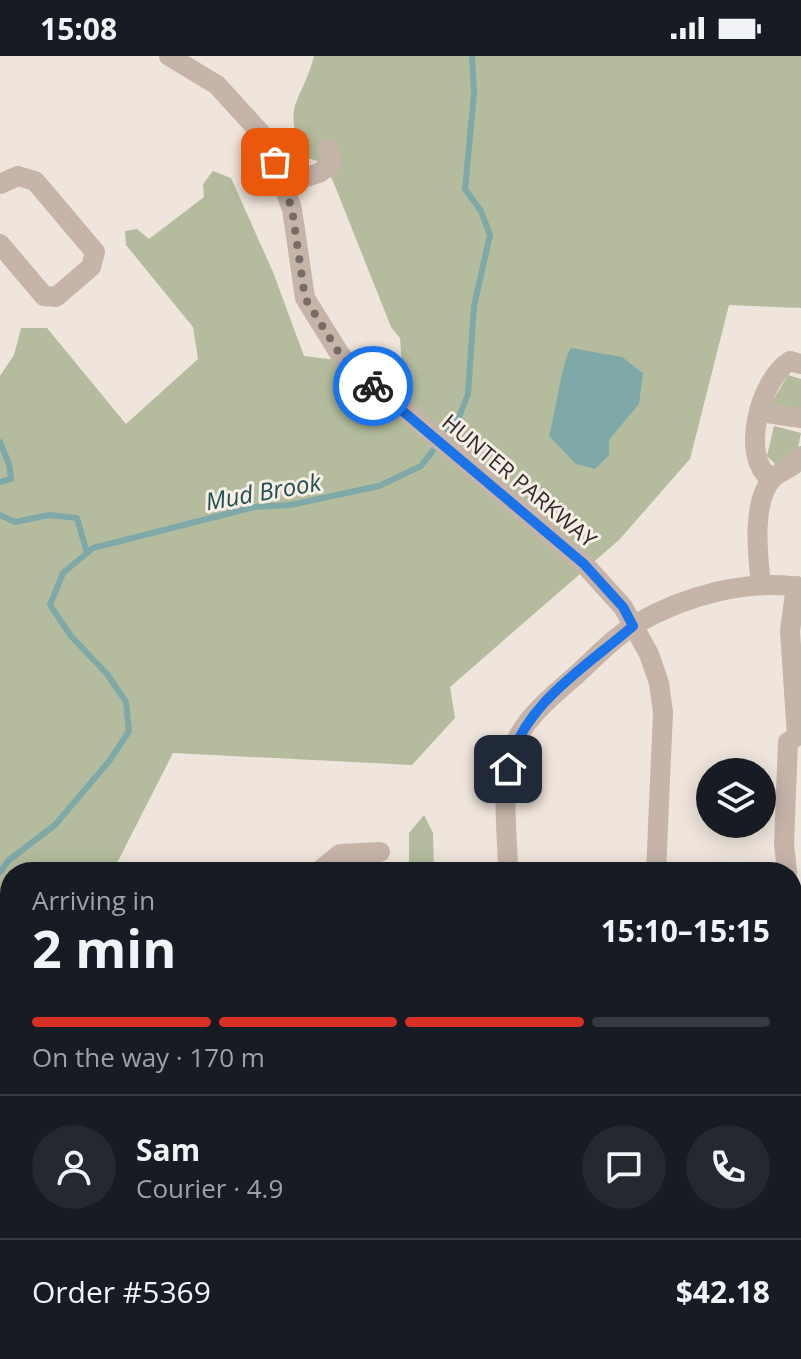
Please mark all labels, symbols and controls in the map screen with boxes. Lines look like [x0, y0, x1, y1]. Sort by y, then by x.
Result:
text: 15:08 [40, 8, 117, 49]
pin [241, 128, 309, 196]
icon: bag [253, 140, 297, 184]
courier [333, 346, 413, 426]
icon: bike [351, 364, 395, 408]
street label: HUNTER PARKWAY [436, 406, 604, 554]
water label: Mud Brook [203, 464, 325, 517]
pin [474, 735, 542, 803]
icon: home [486, 747, 530, 791]
map controls [696, 758, 776, 838]
button: layers [696, 758, 776, 838]
text: Arriving in [32, 882, 155, 918]
text: 15:10–15:15 [601, 910, 770, 951]
text: 2 min [32, 912, 176, 983]
text: On the way · 170 m [32, 1039, 265, 1075]
button: person [32, 1125, 116, 1209]
button: chat [582, 1125, 666, 1209]
button: phone [686, 1125, 770, 1209]
text: Sam [136, 1129, 200, 1170]
text: Courier · 4.9 [136, 1170, 283, 1206]
text: Order #5369 [32, 1271, 211, 1312]
text: $42.18 [676, 1271, 770, 1312]

